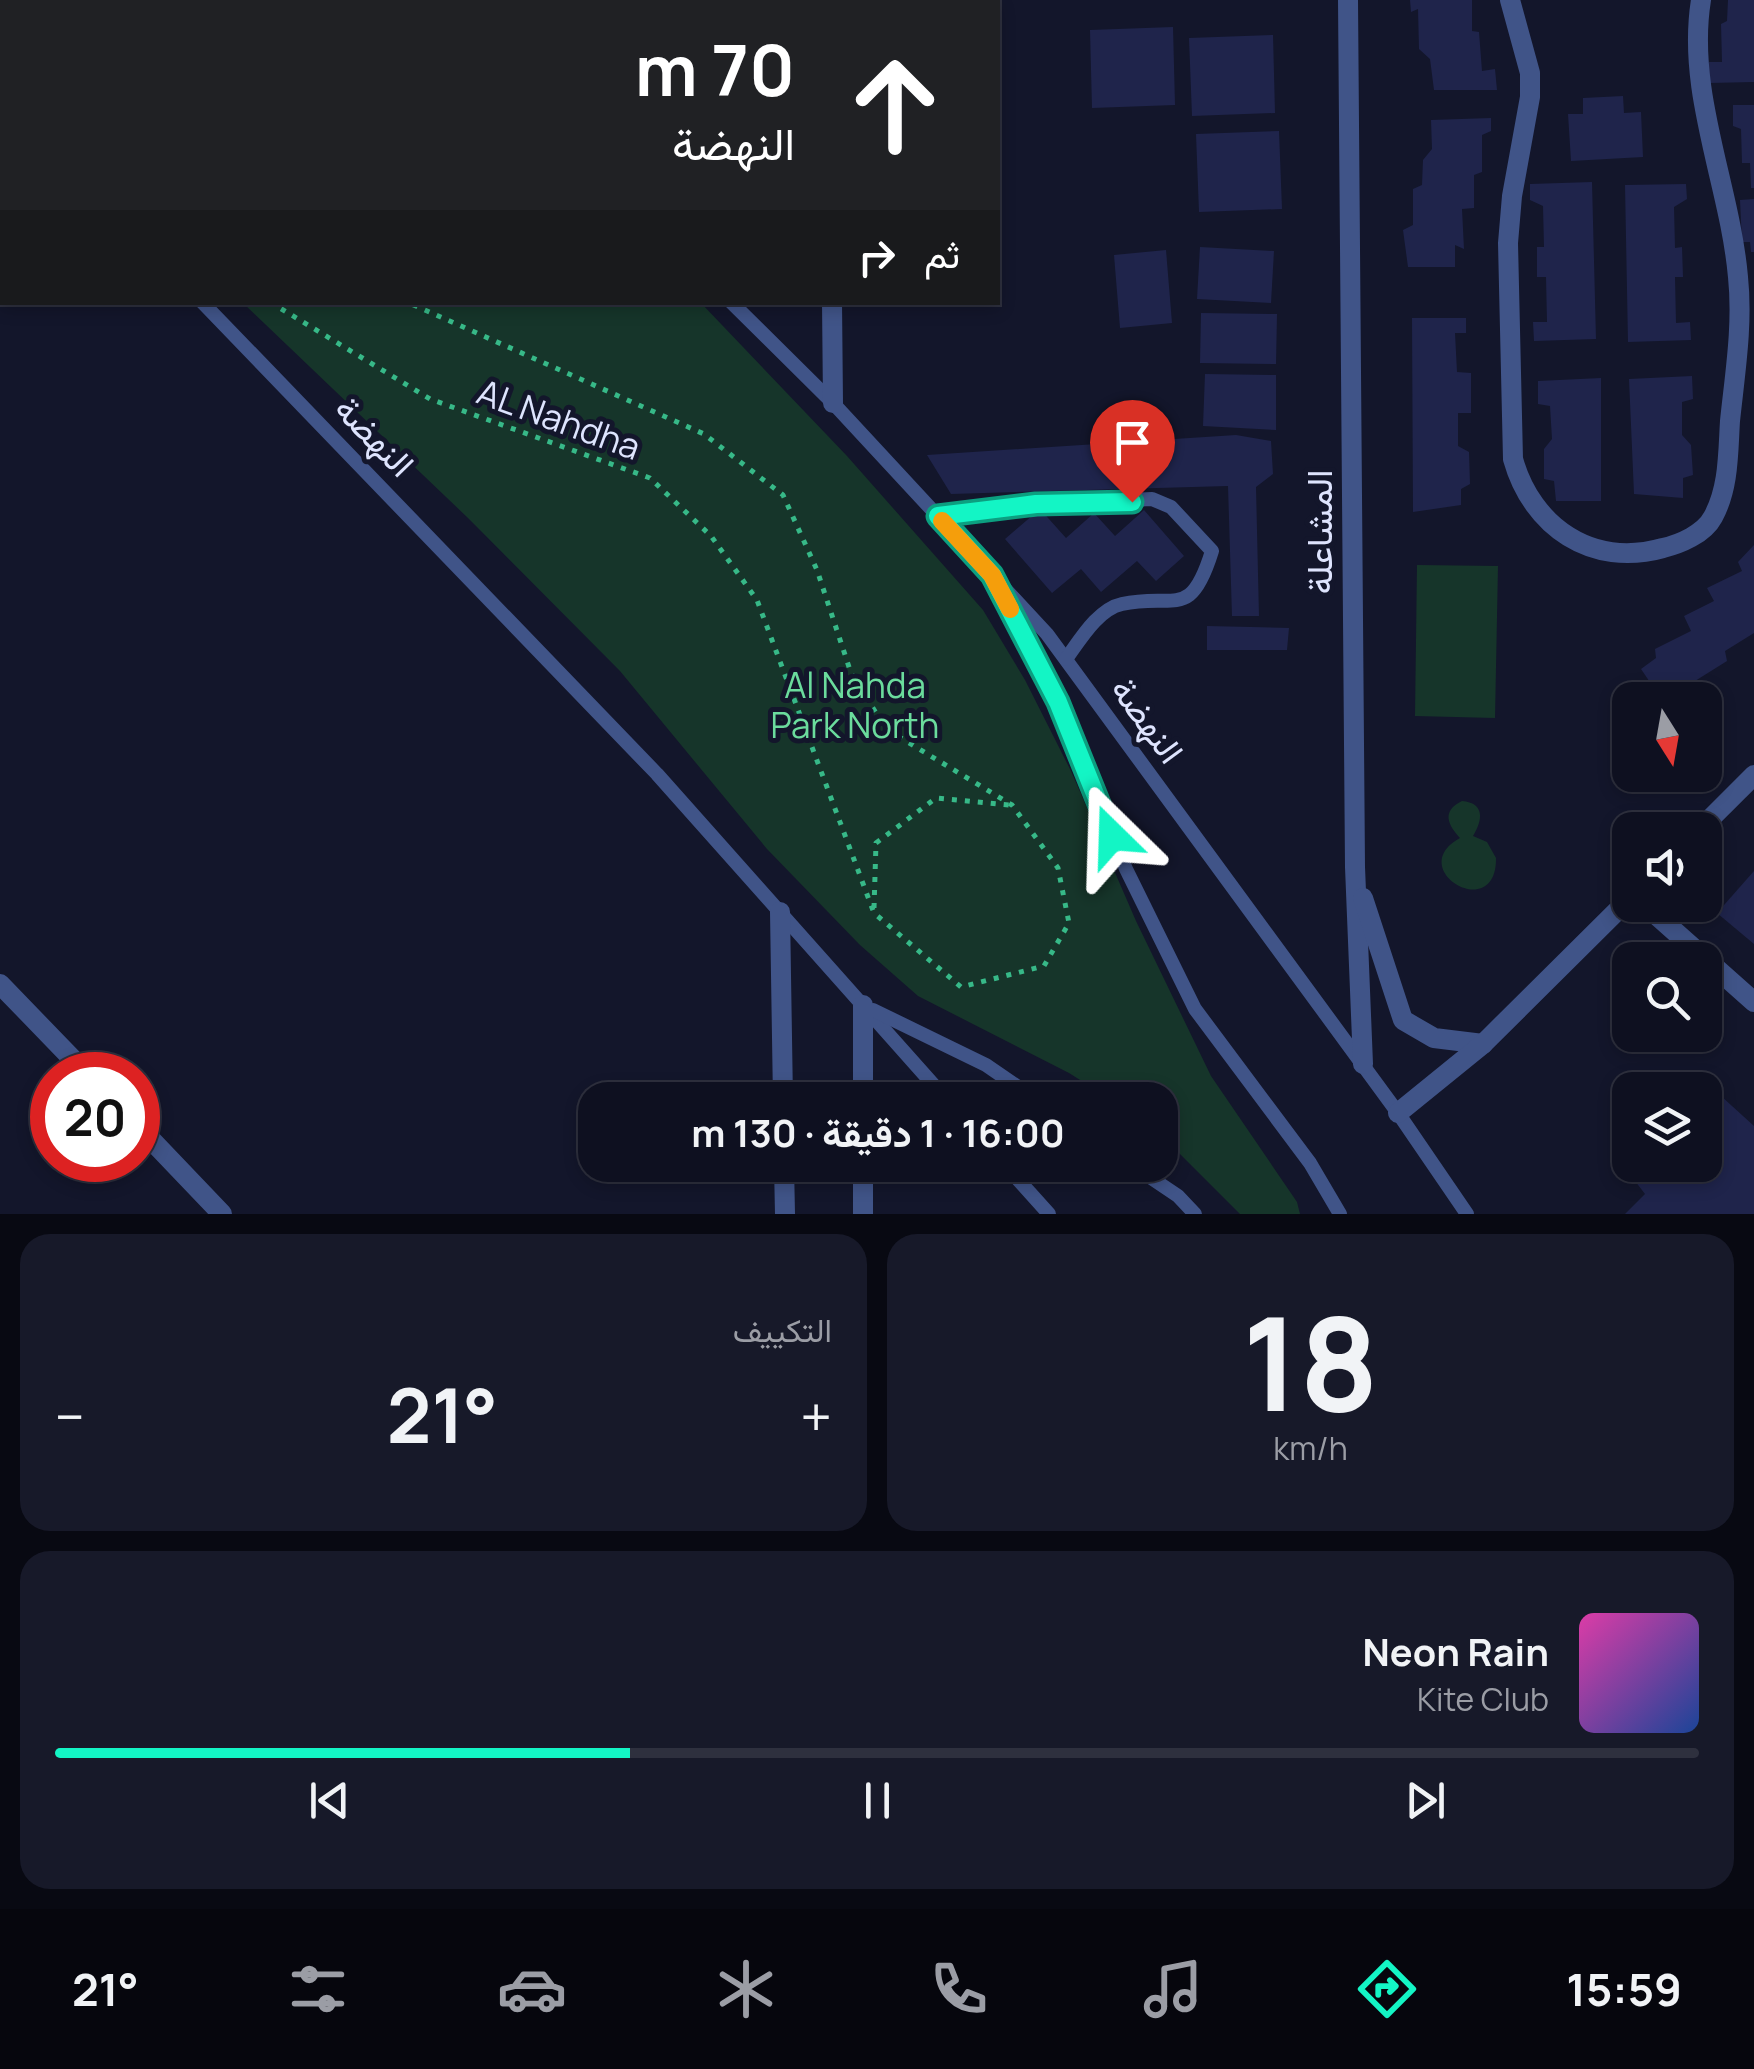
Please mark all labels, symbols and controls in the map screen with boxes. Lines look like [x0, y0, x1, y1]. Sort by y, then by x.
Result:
text: 70 m [635, 21, 795, 117]
icon: ahead [830, 40, 960, 170]
text: النهضة [672, 112, 795, 174]
text: ثم [924, 227, 960, 279]
icon: right [849, 230, 904, 285]
street label: AL Nahdha [471, 367, 647, 471]
street label: النهضة [325, 385, 425, 487]
pin [1090, 400, 1175, 503]
icon: arrive [1105, 415, 1160, 470]
street label: المشاعلة [1295, 470, 1343, 594]
park label: Al Nahda Park North [771, 661, 939, 749]
street label: النهضة [1100, 667, 1196, 773]
north arrow [1612, 682, 1722, 792]
map controls [1612, 682, 1722, 1182]
position arrow [1060, 784, 1164, 888]
button: sound [1612, 812, 1722, 922]
button: search [1612, 942, 1722, 1052]
speed limit sign: 20 [30, 1052, 160, 1182]
button: layers [1612, 1072, 1722, 1182]
text: 16:00 · 1 دقيقة · 130 m [691, 1106, 1065, 1158]
text: 18 [1242, 1272, 1379, 1450]
text: التكييف [733, 1308, 832, 1352]
text: 21° [387, 1363, 498, 1466]
text: − [55, 1378, 85, 1454]
text: + [800, 1378, 832, 1454]
text: km/h [1273, 1426, 1348, 1470]
text: Neon Rain [1363, 1625, 1549, 1677]
text: Kite Club [1417, 1677, 1549, 1721]
icon: previous [302, 1773, 357, 1828]
icon: pause [850, 1773, 905, 1828]
icon: next [1398, 1773, 1453, 1828]
icon: filters [283, 1954, 353, 2024]
icon: car [497, 1954, 567, 2024]
icon: climate [711, 1954, 781, 2024]
icon: phone [924, 1954, 994, 2024]
icon: music [1138, 1954, 1208, 2024]
icon: directions [1352, 1954, 1422, 2024]
text: 21° [72, 1958, 139, 2020]
text: 15:59 [1566, 1958, 1682, 2020]

